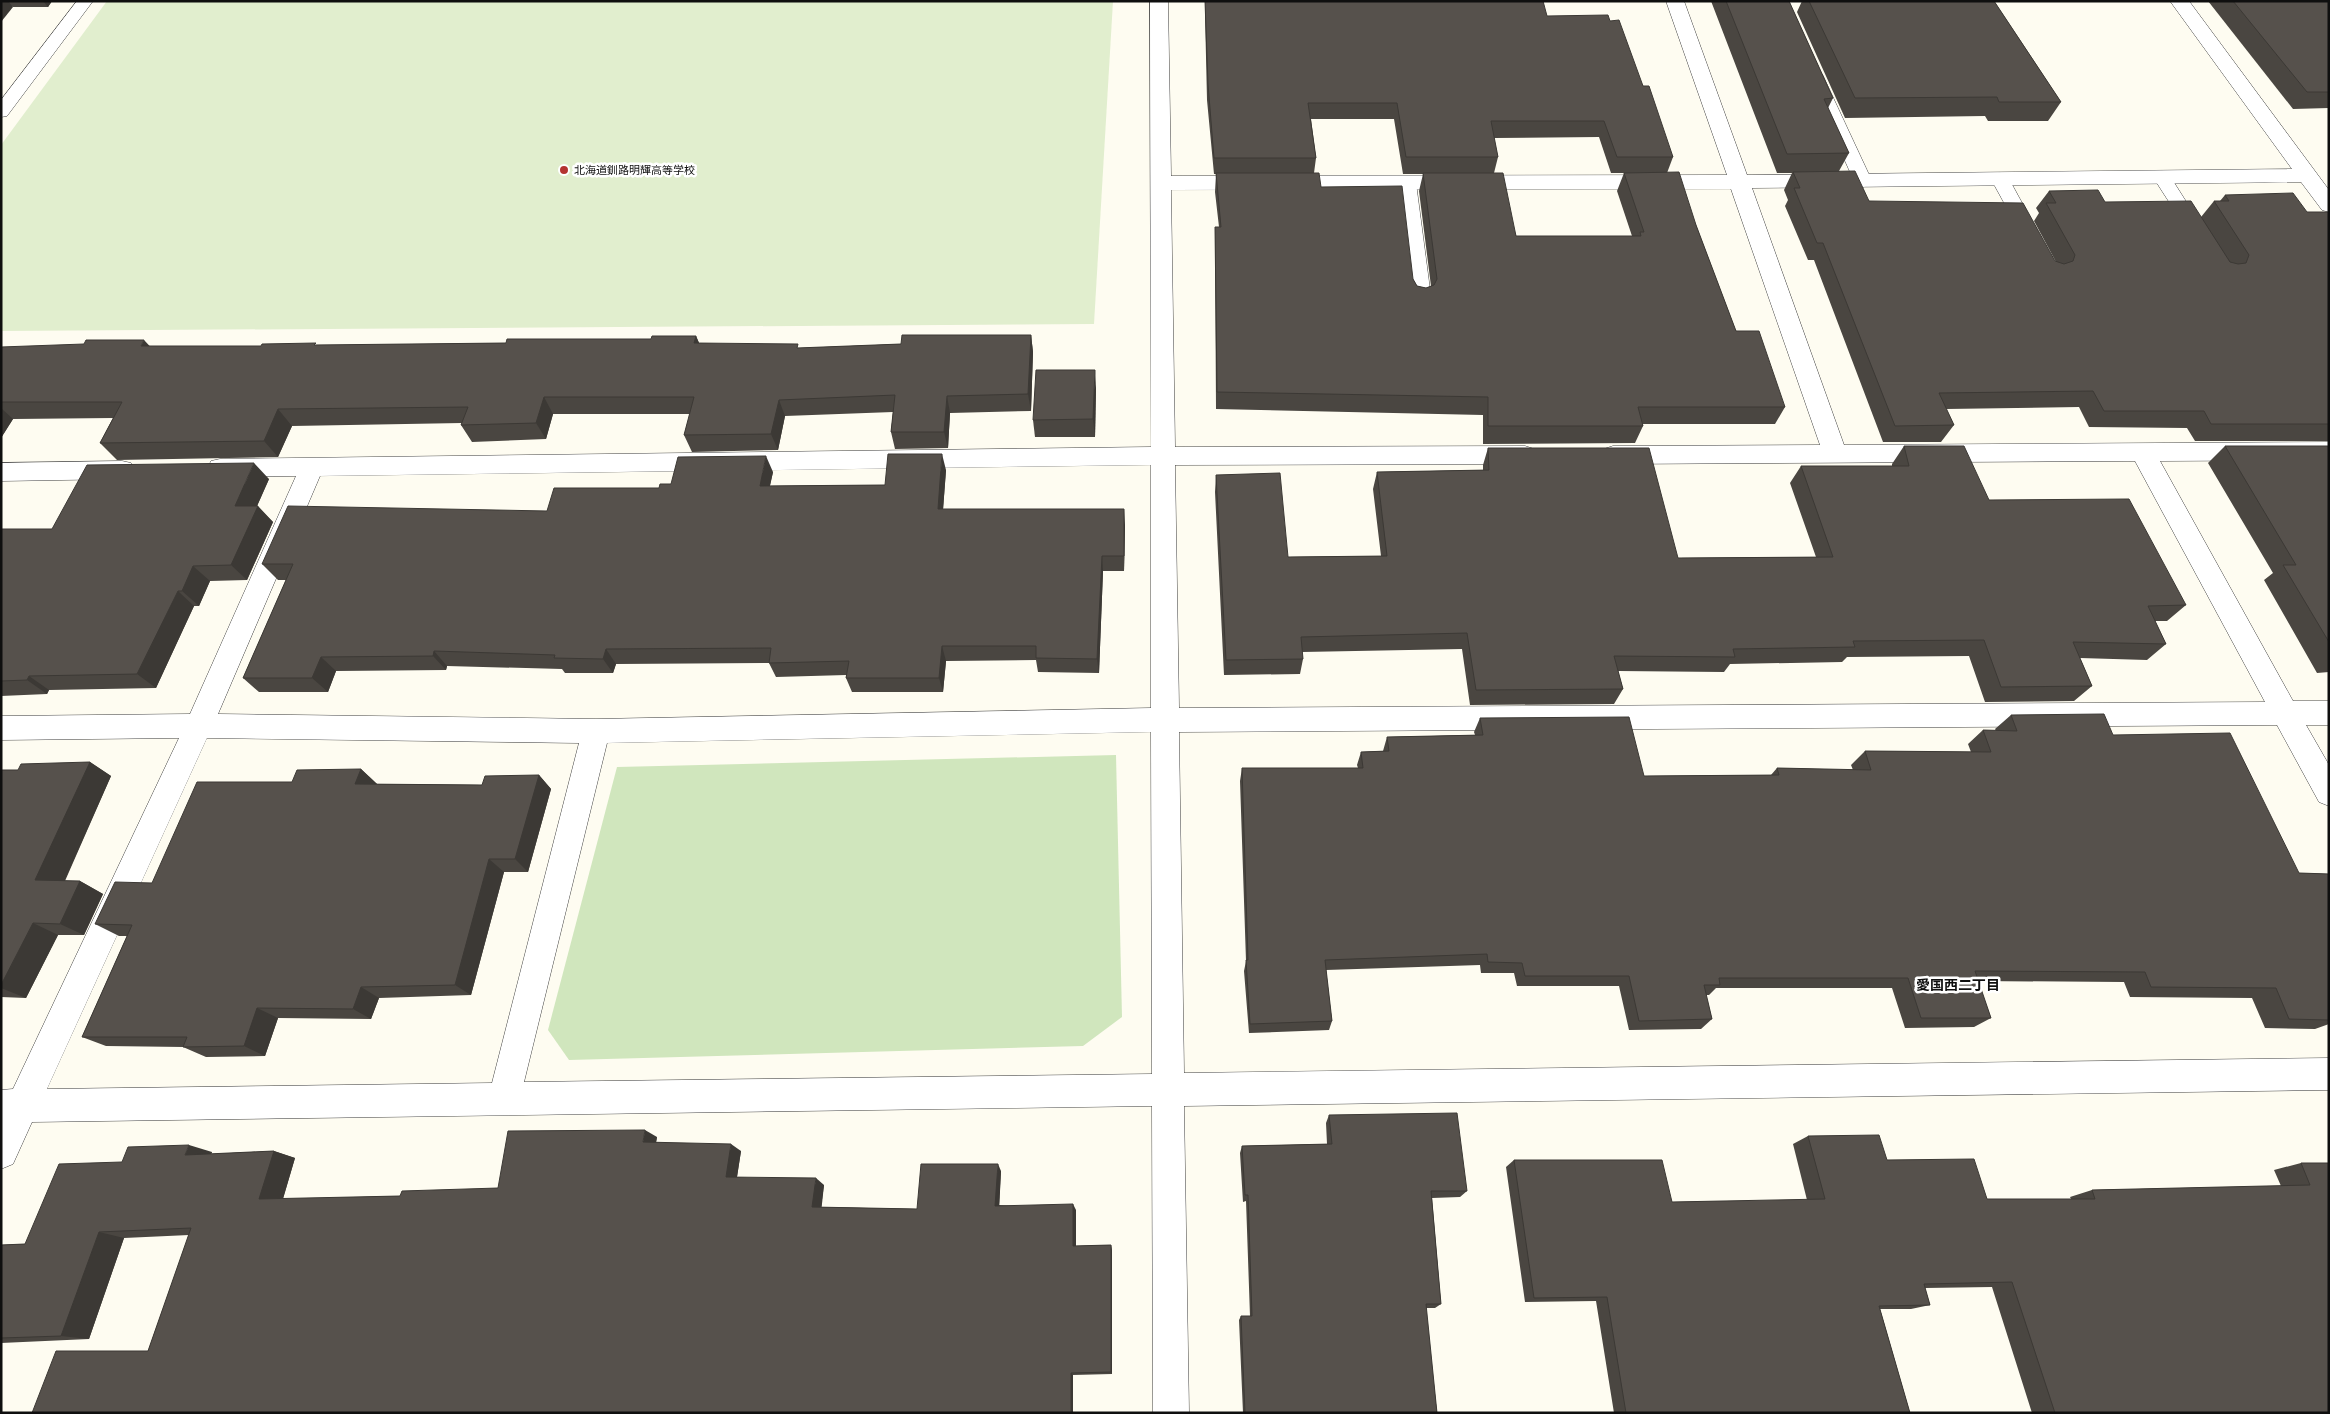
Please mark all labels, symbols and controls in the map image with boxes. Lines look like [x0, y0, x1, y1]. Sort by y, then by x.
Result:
place label: 北海道釧路明輝高等学校 [574, 163, 695, 177]
marker: 北海道釧路明輝高等学校 [558, 164, 570, 176]
district label: 愛国西二丁目 [1916, 975, 2000, 994]

